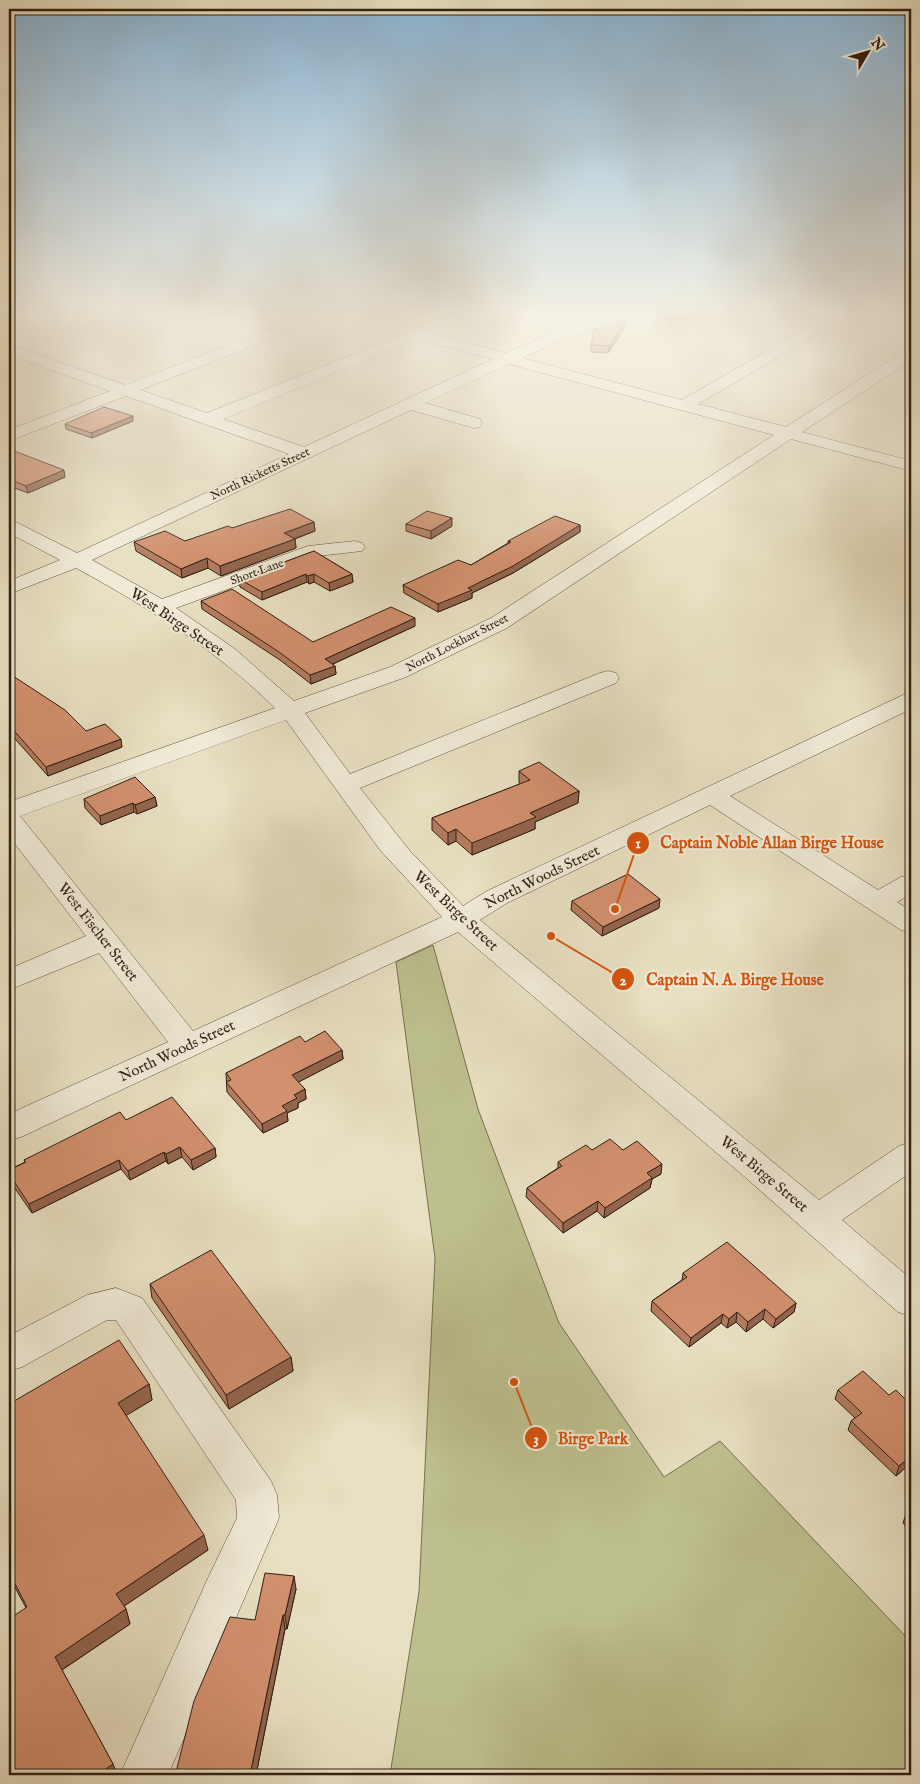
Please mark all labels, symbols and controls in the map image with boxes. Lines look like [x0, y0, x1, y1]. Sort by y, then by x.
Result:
north arrow [842, 28, 892, 78]
text: N [866, 34, 888, 55]
street label: North Ricketts Street [208, 444, 312, 504]
street label: Short Lane [228, 555, 286, 589]
street label: West Birge Street [126, 584, 228, 660]
street label: North Lockhart Street [403, 611, 511, 675]
callout: Captain Noble Allan Birge House [625, 827, 894, 858]
text: 1 [635, 834, 641, 853]
text: Captain Noble Allan Birge House [660, 834, 884, 854]
street label: North Woods Street [481, 841, 603, 913]
street label: West Birge Street [410, 867, 502, 955]
street label: West Fischer Street [53, 879, 143, 985]
callout: Captain N. A. Birge House [611, 964, 834, 995]
text: 2 [619, 971, 627, 990]
text: Captain N. A. Birge House [646, 971, 824, 991]
street label: North Woods Street [116, 1016, 238, 1086]
street label: West Birge Street [716, 1132, 812, 1216]
callout: Birge Park [523, 1423, 639, 1454]
text: 3 [533, 1430, 539, 1449]
text: Birge Park [558, 1430, 629, 1450]

